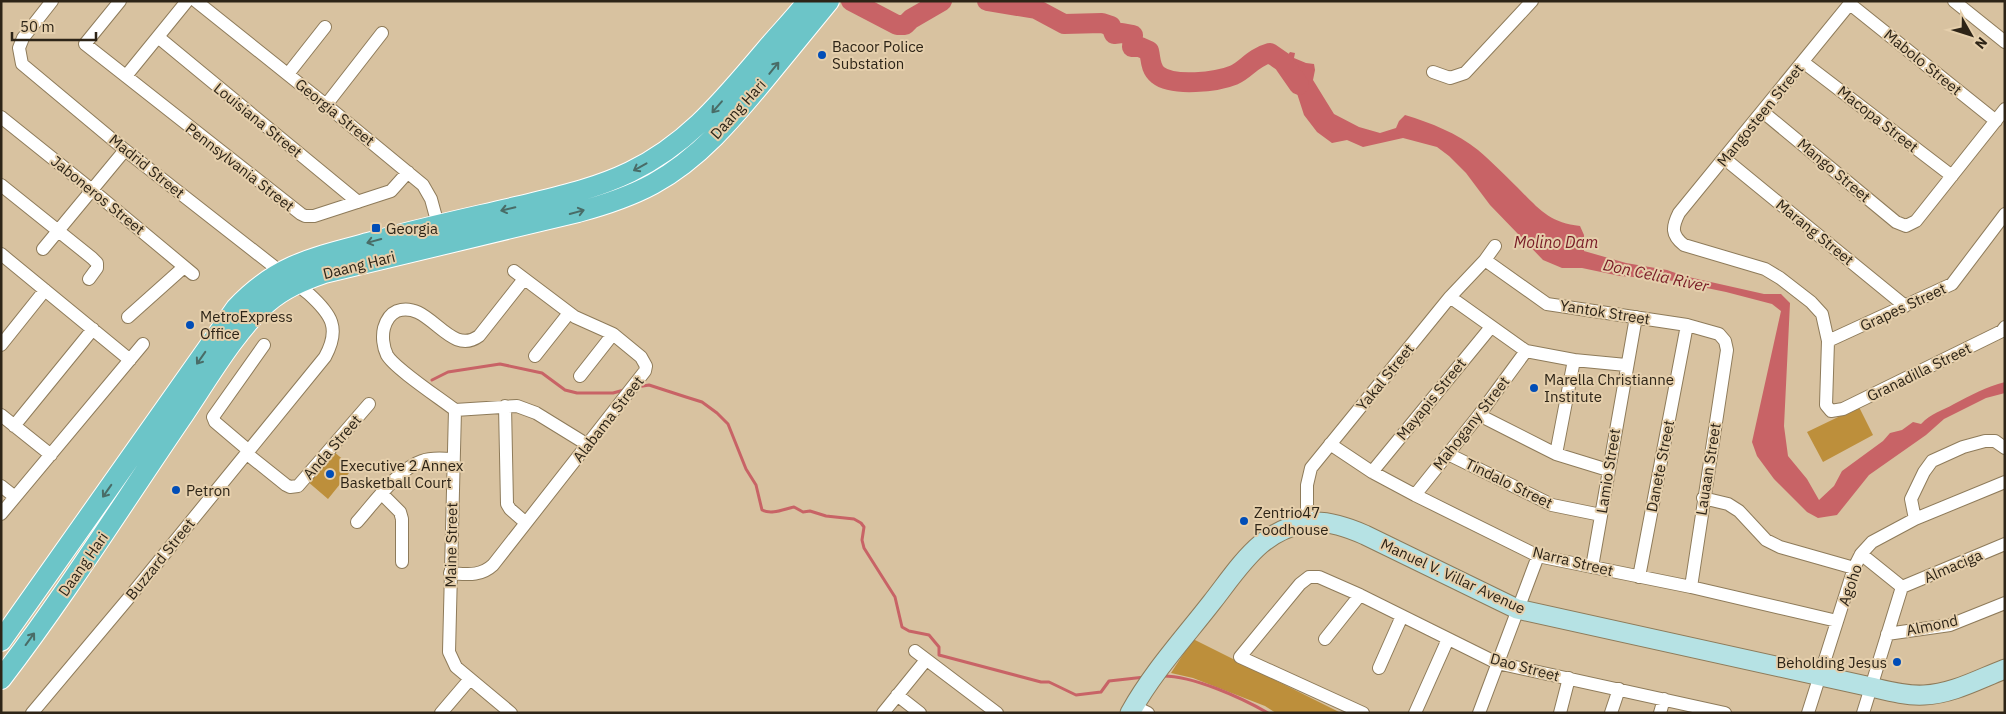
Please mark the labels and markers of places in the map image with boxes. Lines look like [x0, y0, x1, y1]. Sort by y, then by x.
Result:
place label: Bacoor Police Substation [832, 37, 924, 73]
marker: Bacoor Police Substation [816, 49, 828, 61]
place label: Georgia [386, 219, 438, 238]
marker: Georgia [370, 222, 382, 234]
place label: MetroExpress Office [200, 307, 293, 343]
marker: MetroExpress Office [184, 319, 196, 331]
place label: Marella Christianne Institute [1544, 370, 1674, 406]
marker: Marella Christianne Institute [1528, 382, 1540, 394]
place label: Executive 2 Annex Basketball Court [340, 456, 464, 492]
marker: Executive 2 Annex Basketball Court [324, 468, 336, 480]
place label: Petron [186, 481, 231, 500]
marker: Petron [170, 484, 182, 496]
place label: Zentrio47 Foodhouse [1254, 503, 1329, 539]
marker: Zentrio47 Foodhouse [1238, 515, 1250, 527]
place label: Beholding Jesus [1777, 653, 1887, 672]
marker: Beholding Jesus [1891, 656, 1903, 668]

